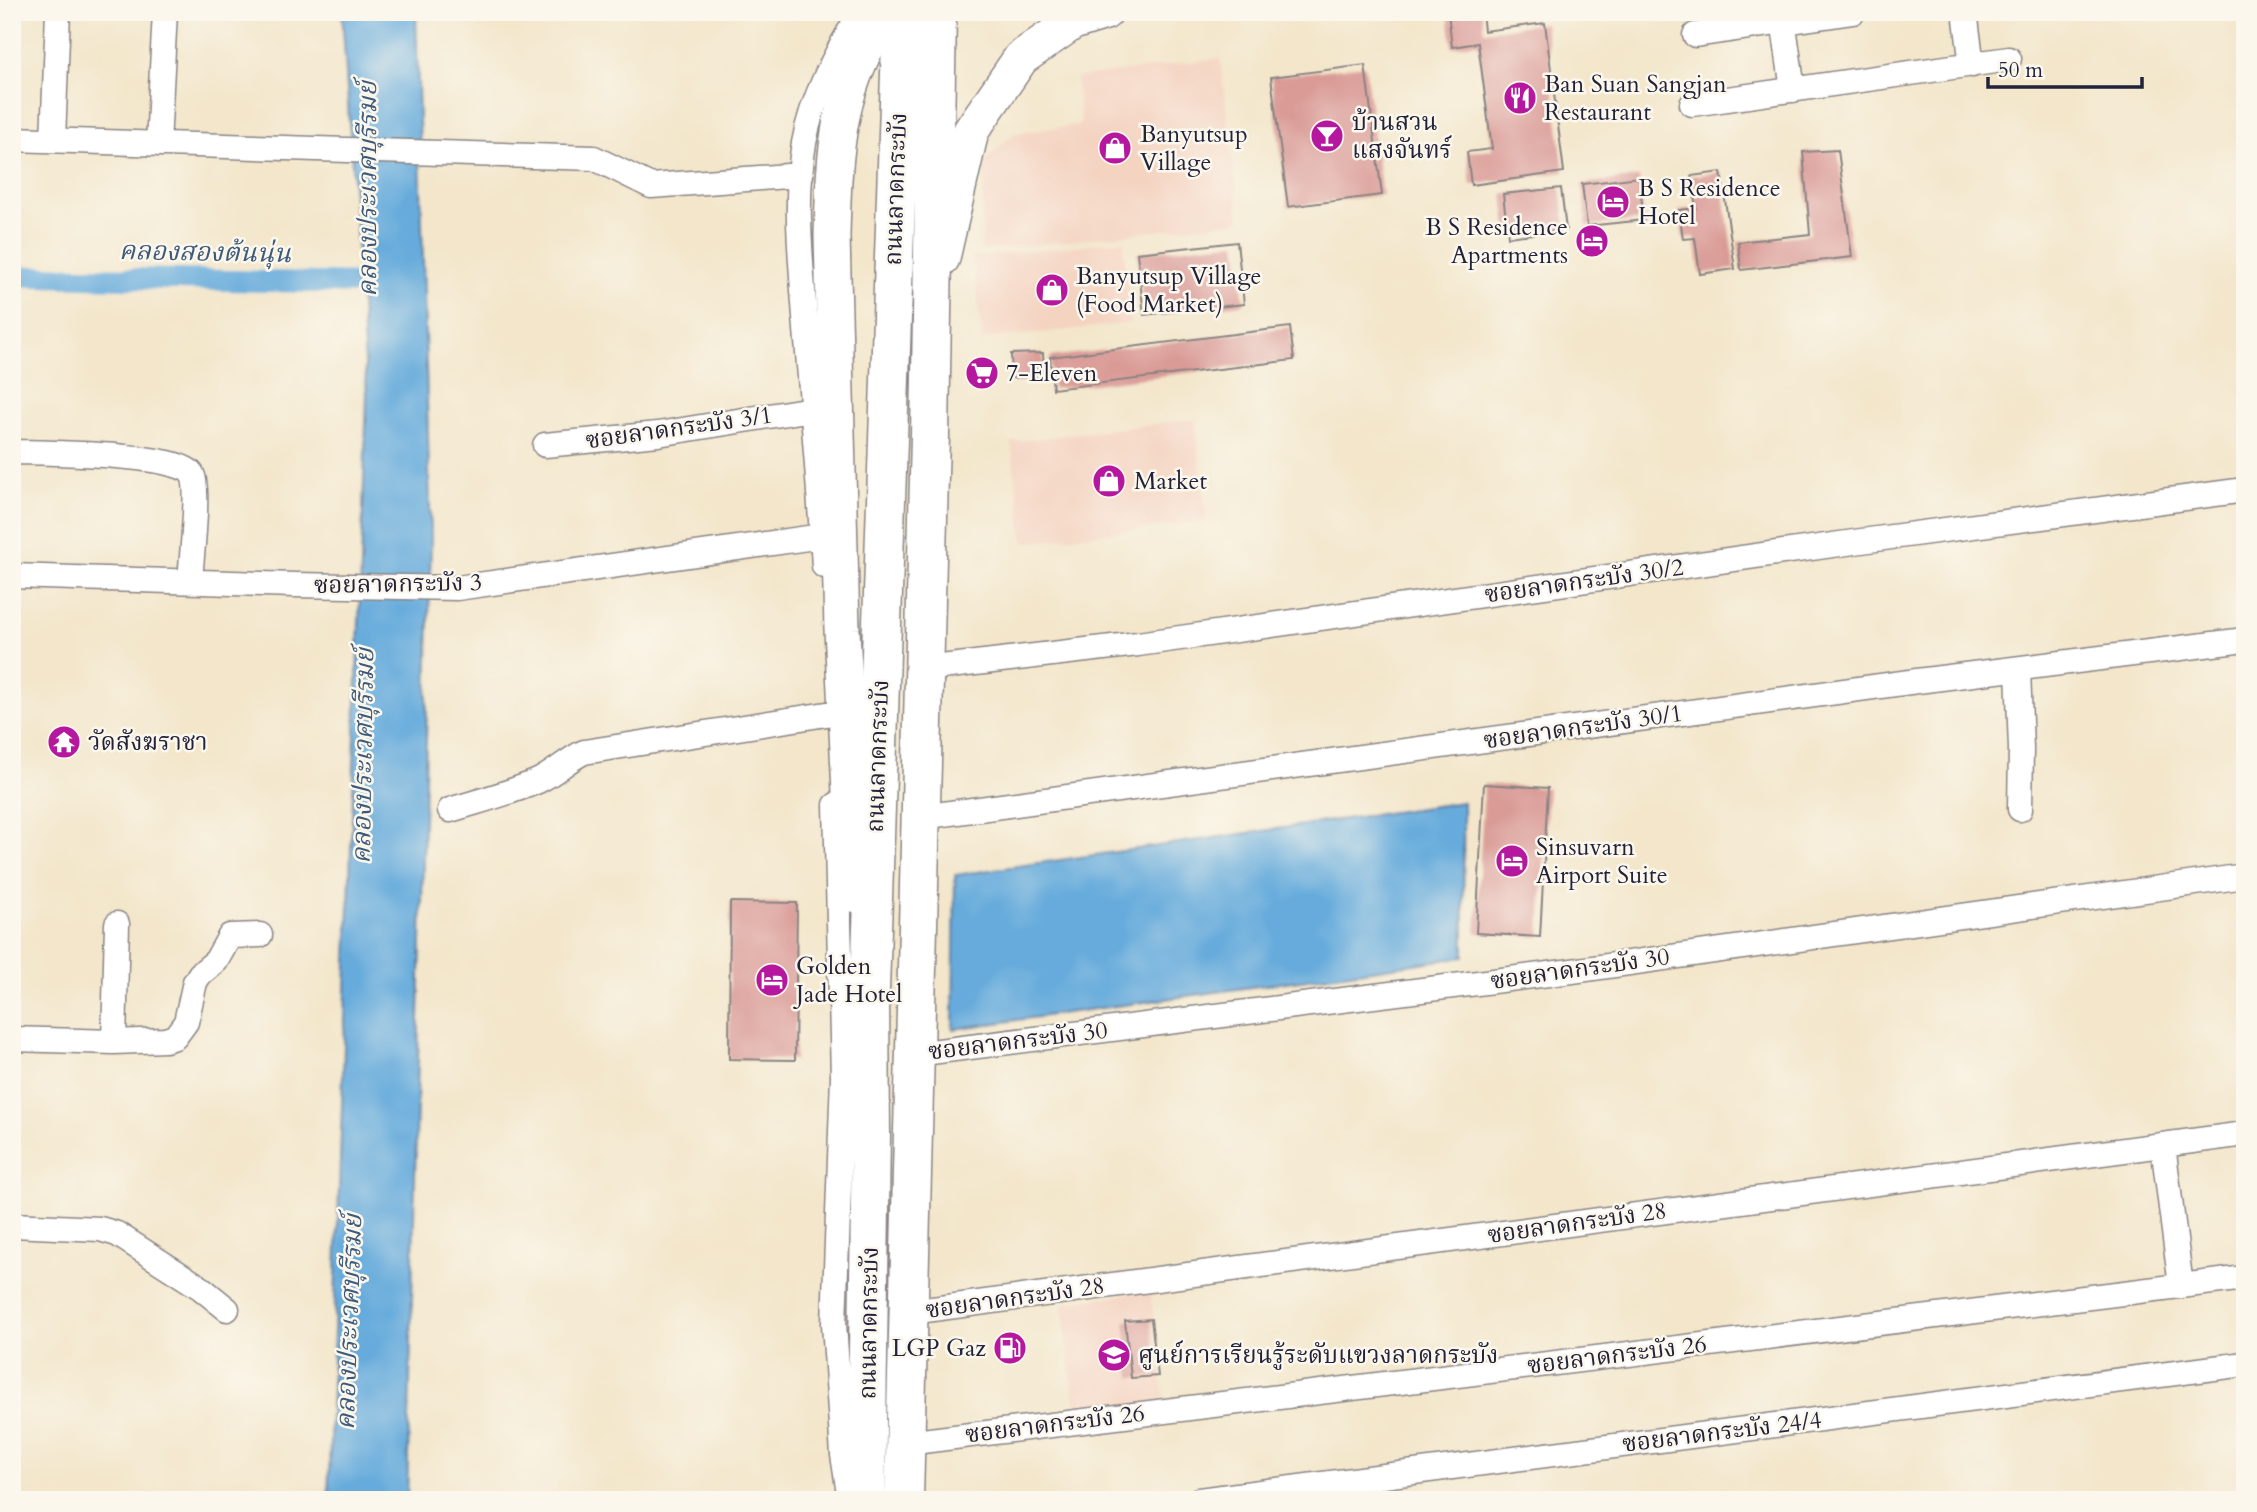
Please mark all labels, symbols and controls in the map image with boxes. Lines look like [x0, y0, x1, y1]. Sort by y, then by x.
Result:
scale bar [1988, 46, 2142, 90]
text: 50 m [1998, 56, 2043, 85]
place label: Ban Suan Sangjan Restaurant [1544, 68, 1727, 129]
water label: คลองประเวศบุรีรมย์ [350, 76, 385, 297]
restaurant icon: Ban Suan Sangjan Restaurant [1501, 79, 1539, 117]
place label: บ้านสวน แสงจันทร์ [1352, 106, 1452, 167]
street label: ถนนลาดกระบัง [877, 112, 915, 266]
bar icon: บ้านสวน แสงจันทร์ [1308, 117, 1346, 155]
place label: Banyutsup Village [1140, 118, 1248, 179]
shop icon: Banyutsup Village [1096, 129, 1134, 167]
place label: B S Residence Hotel [1638, 172, 1781, 233]
hotel icon: B S Residence Hotel [1594, 183, 1632, 221]
place label: B S Residence Apartments [1425, 211, 1568, 272]
hotel icon: B S Residence Apartments [1573, 222, 1611, 260]
water label: คลองสองต้นนุ่น [119, 233, 292, 271]
place label: Banyutsup Village (Food Market) [1076, 260, 1262, 321]
shop icon: Banyutsup Village (Food Market) [1033, 271, 1071, 309]
supermarket icon: 7-Eleven [963, 354, 1001, 392]
place label: 7-Eleven [1006, 357, 1098, 390]
street label: ซอยลาดกระบัง 3/1 [583, 399, 775, 457]
shop icon: Market [1090, 462, 1128, 500]
place label: Market [1134, 465, 1207, 498]
street label: ซอยลาดกระบัง 30/2 [1482, 551, 1686, 611]
street label: ซอยลาดกระบัง 3 [314, 566, 482, 602]
water label: คลองประเวศบุรีรมย์ [344, 643, 382, 864]
street label: ถนนลาดกระบัง [859, 679, 897, 833]
street label: ซอยลาดกระบัง 30/1 [1481, 697, 1685, 757]
temple icon: วัดสังฆราชา [45, 723, 83, 761]
place label: วัดสังฆราชา [88, 726, 208, 759]
place label: Sinsuvarn Airport Suite [1536, 831, 1668, 892]
hotel icon: Sinsuvarn Airport Suite [1493, 842, 1531, 880]
street label: ซอยลาดกระบัง 30 [1488, 940, 1672, 998]
place label: Golden Jade Hotel [793, 950, 902, 1011]
hotel icon: Golden Jade Hotel [753, 961, 791, 999]
street label: ซอยลาดกระบัง 30 [926, 1014, 1110, 1068]
street label: ซอยลาดกระบัง 28 [1485, 1194, 1669, 1252]
water label: คลองประเวศบุรีรมย์ [328, 1208, 370, 1431]
street label: ถนนลาดกระบัง [851, 1246, 887, 1400]
street label: ซอยลาดกระบัง 28 [923, 1269, 1107, 1327]
street label: ซอยลาดกระบัง 26 [1525, 1328, 1709, 1382]
fuel station icon: LGP Gaz [991, 1329, 1029, 1367]
place label: LGP Gaz [892, 1332, 986, 1365]
school or university icon: ศูนย์การเรียนรู้ระดับแขวงลาดกระบัง [1095, 1336, 1133, 1374]
place label: ศูนย์การเรียนรู้ระดับแขวงลาดกระบัง [1138, 1339, 1498, 1372]
street label: ซอยลาดกระบัง 26 [963, 1397, 1147, 1451]
street label: ซอยลาดกระบัง 24/4 [1620, 1403, 1824, 1461]

